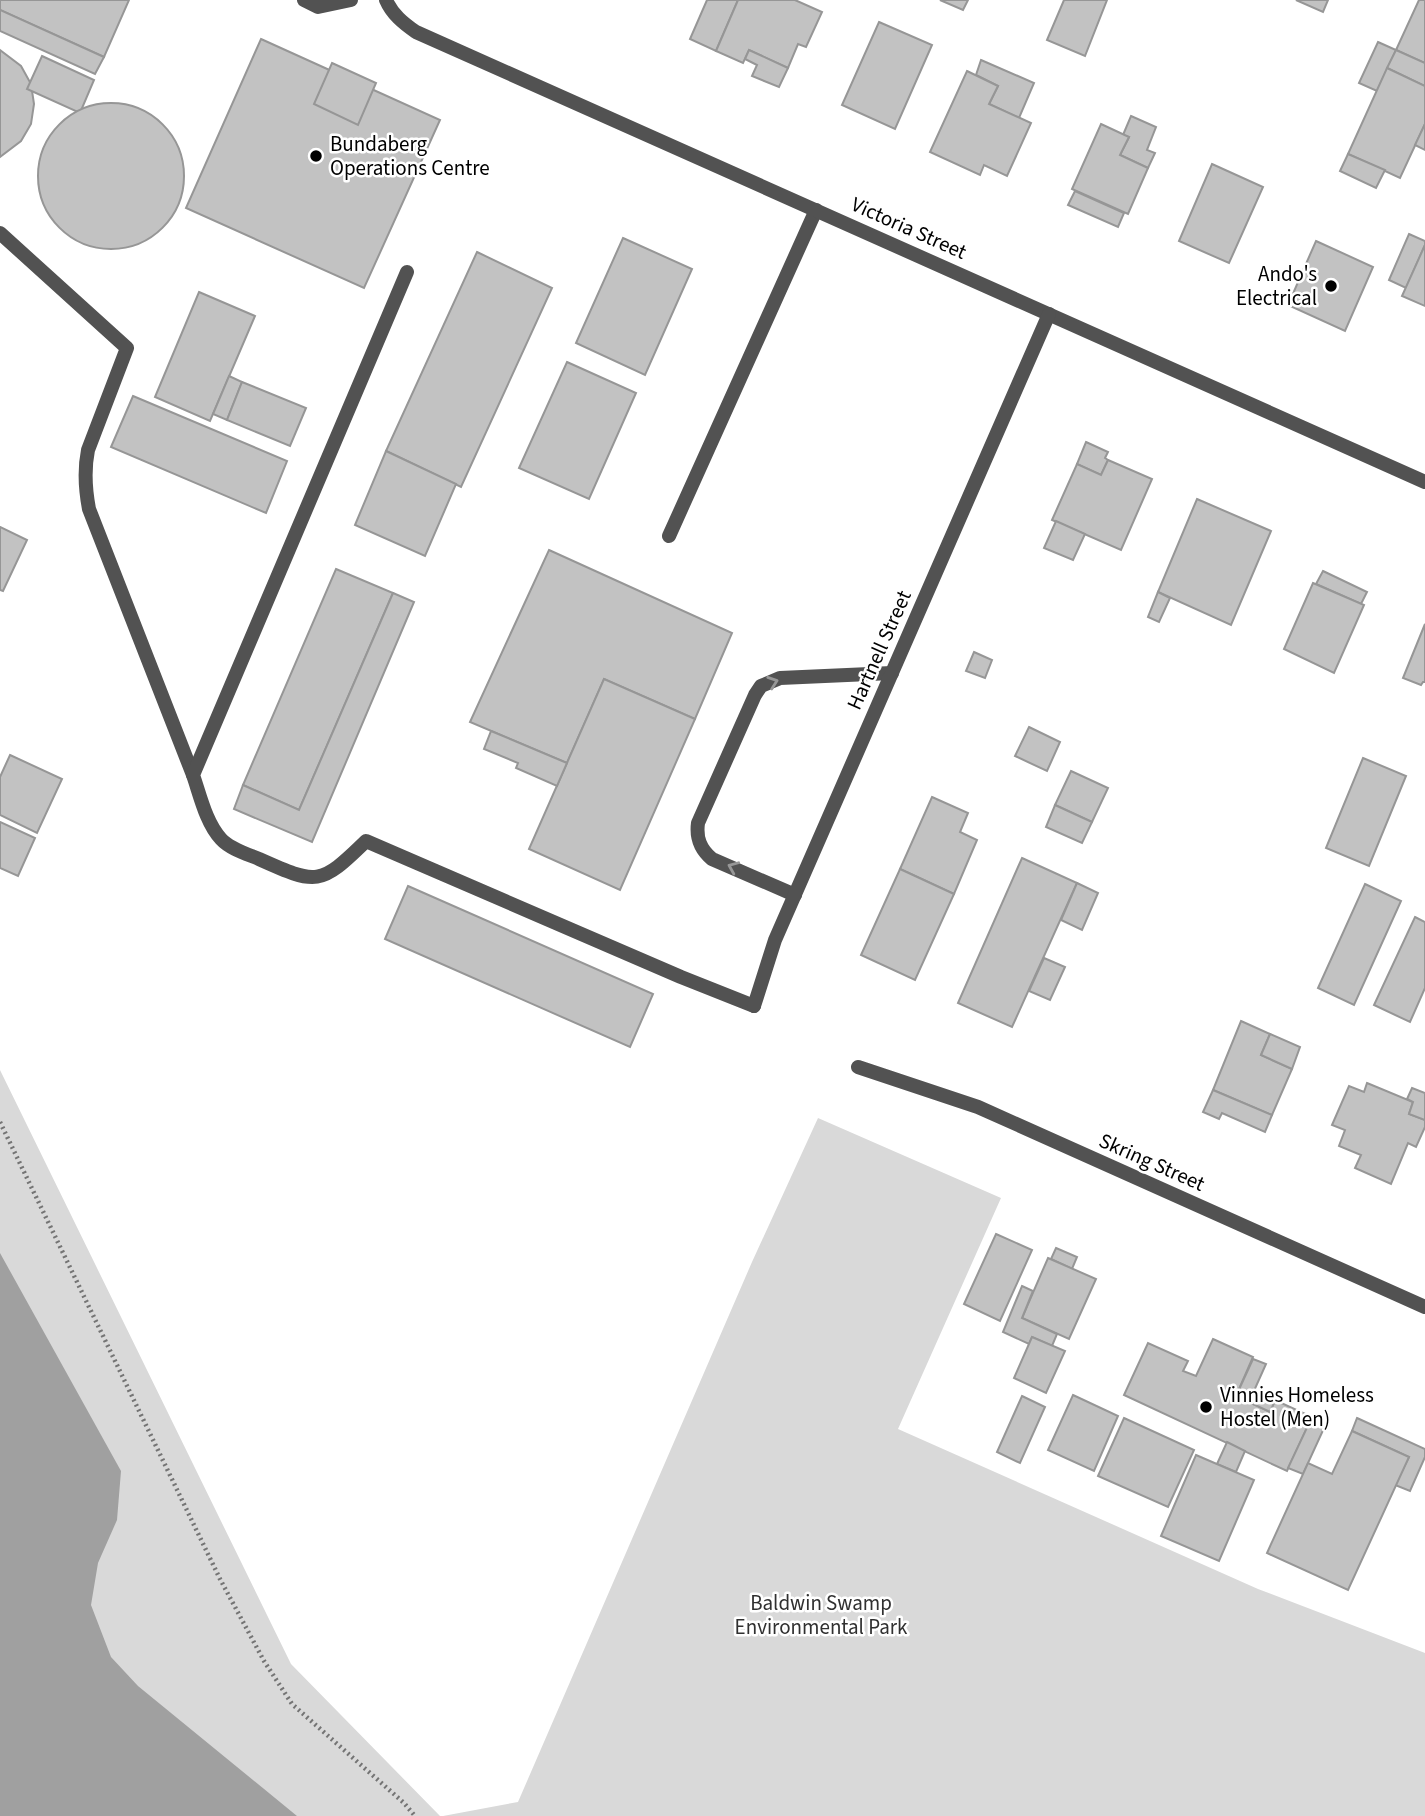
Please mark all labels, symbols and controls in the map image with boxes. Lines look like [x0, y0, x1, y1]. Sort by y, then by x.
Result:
place label: Bundaberg Operations Centre [330, 129, 490, 183]
marker: Bundaberg Operations Centre [308, 148, 324, 164]
street label: Victoria Street [847, 189, 971, 267]
place label: Ando's Electrical [1236, 259, 1317, 313]
marker: Ando's Electrical [1323, 278, 1339, 294]
street label: Hartnell Street [839, 585, 919, 715]
one-way arrow [767, 676, 779, 690]
one-way arrow [727, 862, 739, 876]
street label: Skring Street [1094, 1125, 1210, 1199]
place label: Vinnies Homeless Hostel (Men) [1220, 1380, 1374, 1434]
marker: Vinnies Homeless Hostel (Men) [1198, 1399, 1214, 1415]
park label: Baldwin Swamp Environmental Park [735, 1588, 908, 1642]

